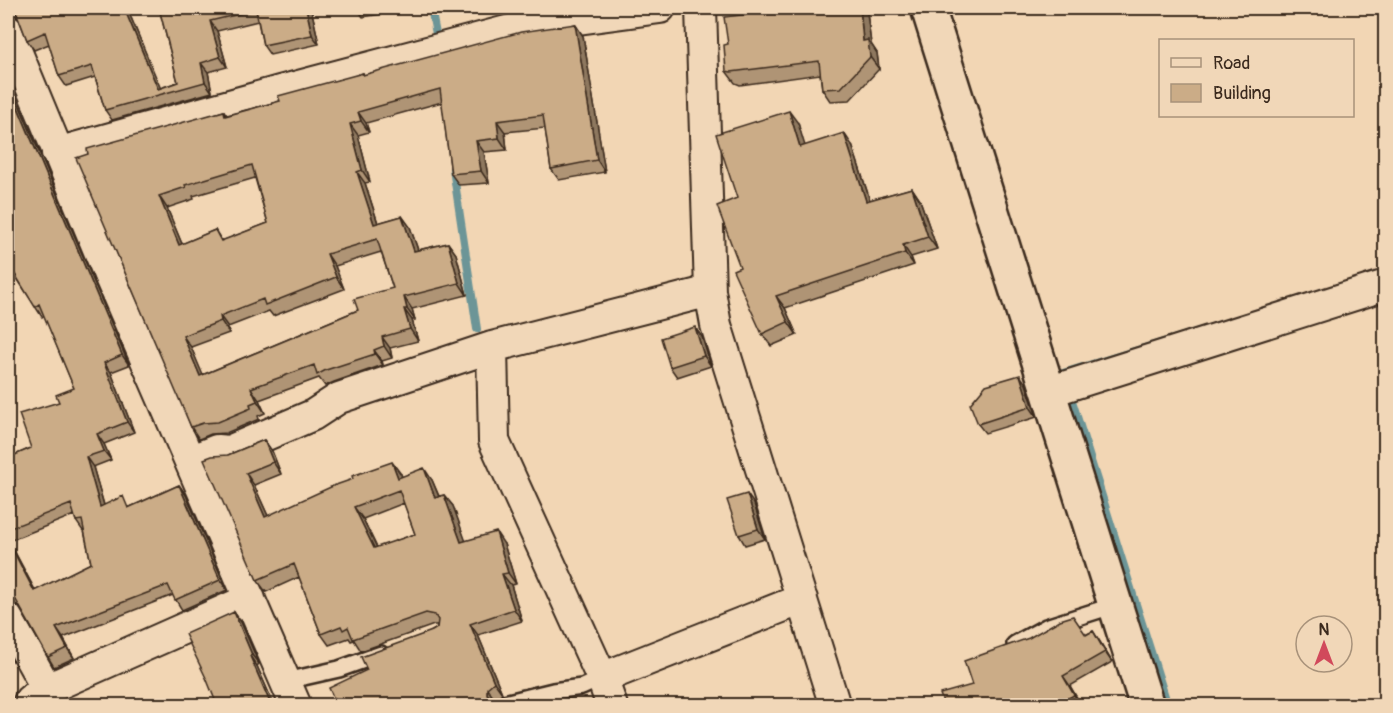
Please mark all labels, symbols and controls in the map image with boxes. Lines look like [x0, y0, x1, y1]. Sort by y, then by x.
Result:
legend [1159, 39, 1354, 117]
text: Road [1213, 52, 1250, 75]
text: Building [1213, 82, 1271, 105]
north arrow [1294, 614, 1354, 674]
text: N [1319, 620, 1330, 640]

